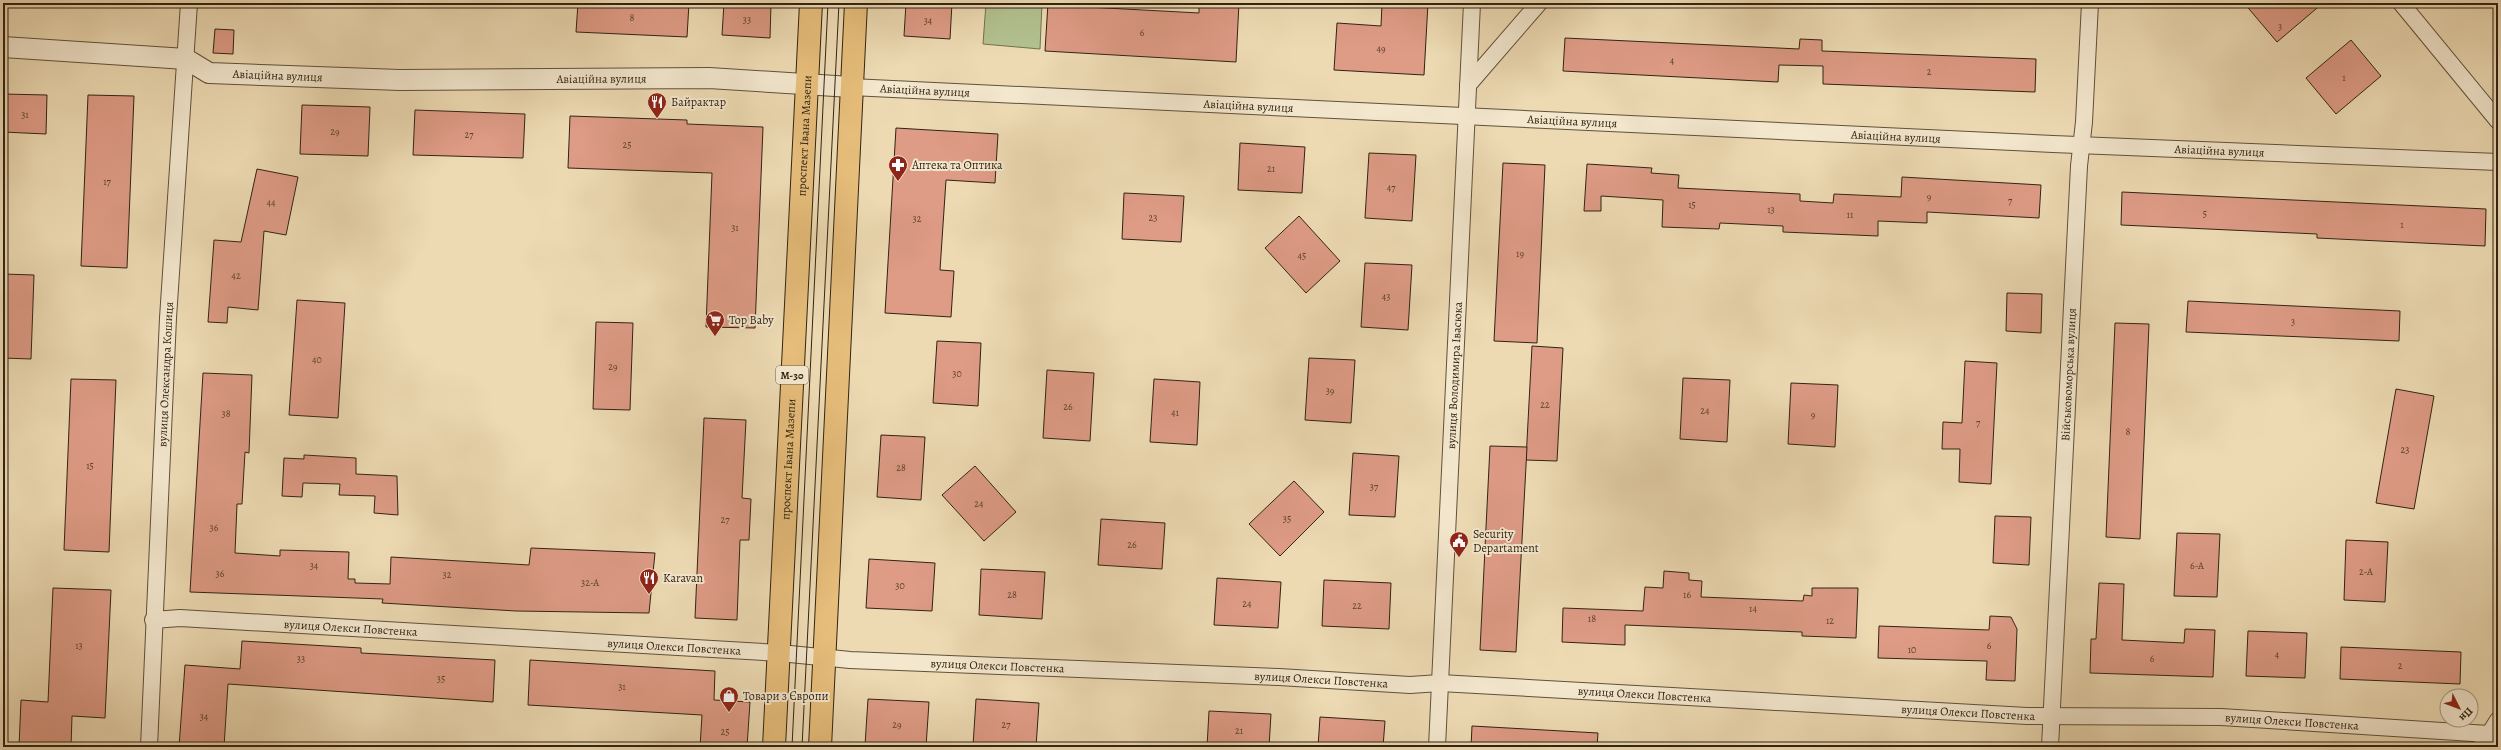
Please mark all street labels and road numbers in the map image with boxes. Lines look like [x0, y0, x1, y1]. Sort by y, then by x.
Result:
street label: Авіаційна вулиця [231, 66, 323, 85]
street label: Авіаційна вулиця [555, 70, 647, 87]
street label: проспект Івана Мазепи [793, 75, 815, 197]
street label: Авіаційна вулиця [879, 80, 971, 101]
street label: Авіаційна вулиця [1202, 96, 1294, 116]
street label: Авіаційна вулиця [1526, 111, 1618, 131]
street label: Авіаційна вулиця [1849, 126, 1941, 147]
street label: Авіаційна вулиця [2173, 141, 2265, 161]
street label: вулиця Олександра Кошиця [154, 301, 177, 447]
street label: вулиця Володимира Івасюка [1443, 301, 1466, 449]
street label: Військовоморська вулиця [2057, 307, 2080, 441]
road number: М-30 [776, 366, 808, 384]
street label: проспект Івана Мазепи [777, 398, 799, 520]
street label: вулиця Олекси Повстенка [283, 616, 418, 640]
street label: вулиця Олекси Повстенка [607, 635, 742, 659]
street label: вулиця Олекси Повстенка [930, 655, 1065, 677]
street label: вулиця Олекси Повстенка [1254, 668, 1389, 692]
street label: вулиця Олекси Повстенка [1577, 683, 1712, 706]
street label: вулиця Олекси Повстенка [1901, 701, 2036, 724]
street label: вулиця Олекси Повстенка [2224, 709, 2360, 734]

